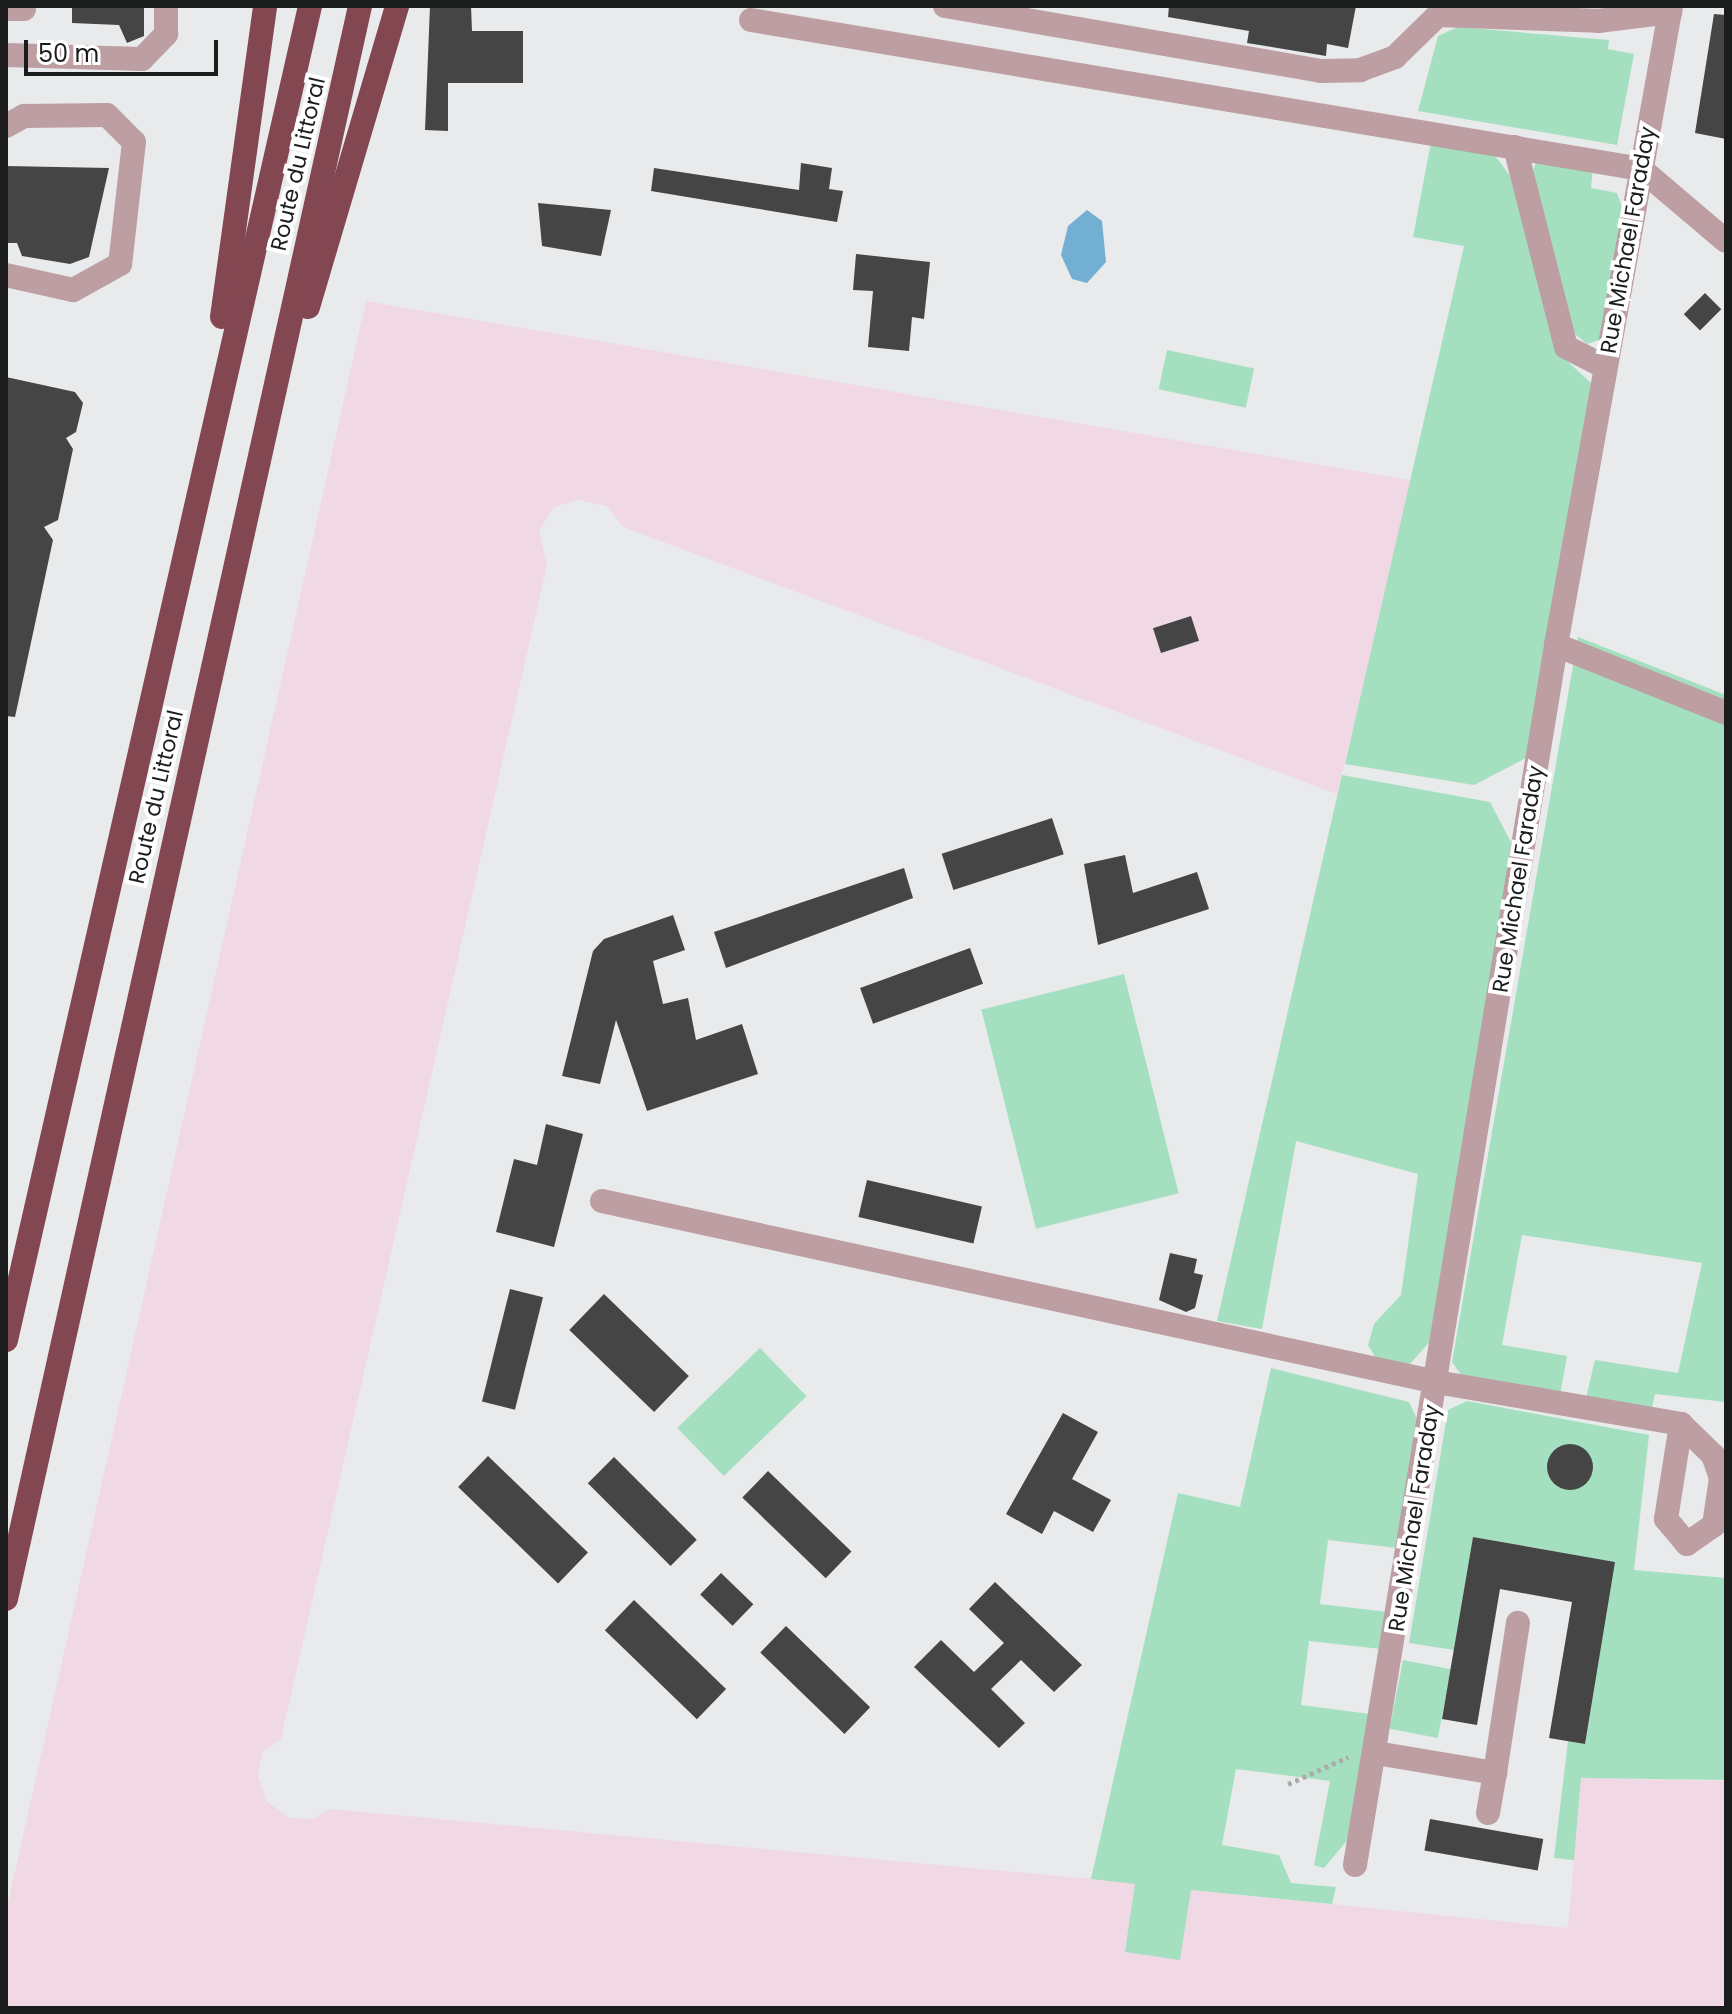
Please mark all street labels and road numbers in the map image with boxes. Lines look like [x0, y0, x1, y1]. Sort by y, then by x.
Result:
street label: Route du Littoral [265, 75, 331, 253]
street label: Rue Michael Faraday [1595, 125, 1661, 355]
street label: Route du Littoral [123, 708, 189, 886]
street label: Rue Michael Faraday [1487, 763, 1549, 995]
street label: Rue Michael Faraday [1383, 1402, 1445, 1634]

